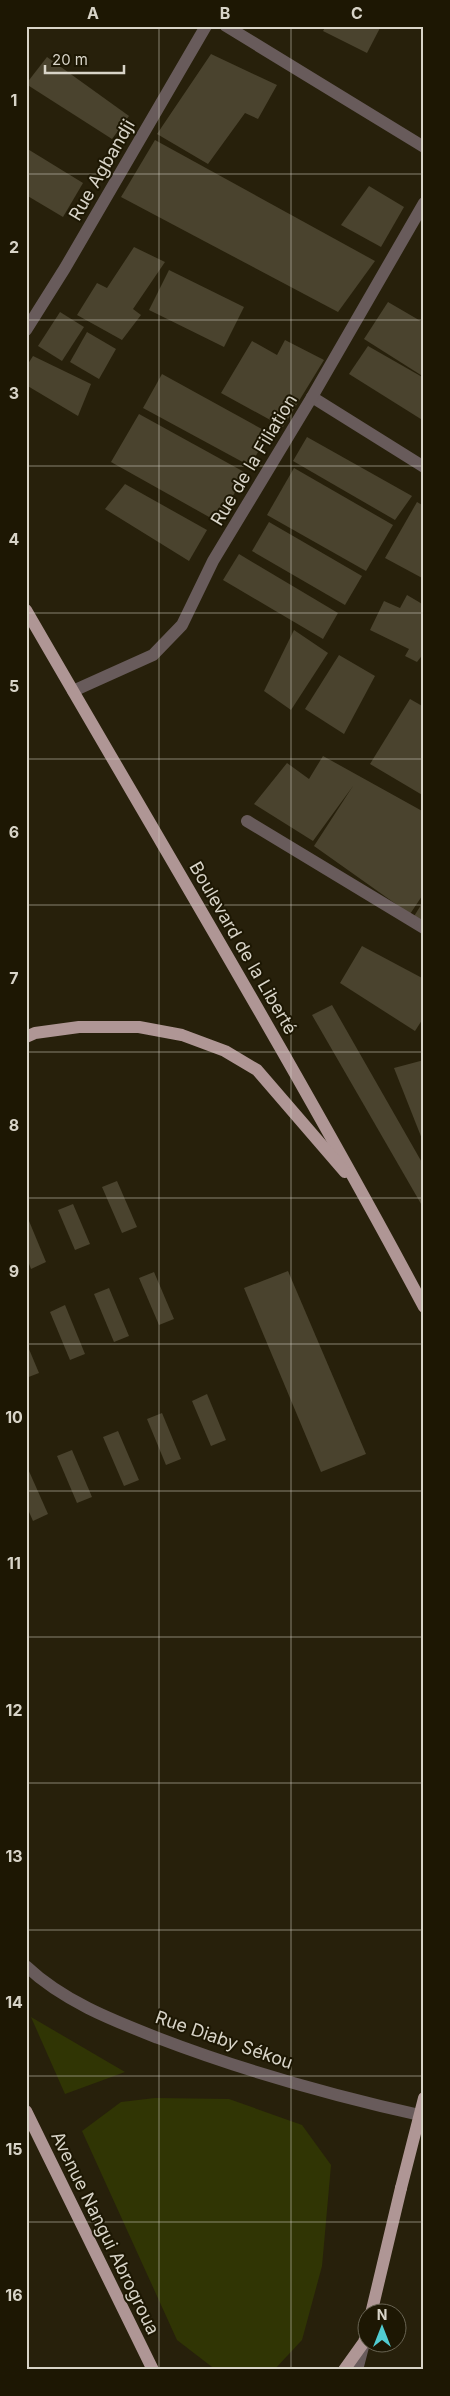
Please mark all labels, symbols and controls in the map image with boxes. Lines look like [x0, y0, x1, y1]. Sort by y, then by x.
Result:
text: A [87, 3, 99, 23]
text: B [220, 3, 230, 23]
text: C [351, 3, 363, 23]
scale bar [45, 42, 124, 74]
text: 20 m [52, 50, 88, 69]
text: 1 [11, 90, 17, 110]
street label: Rue Agbandji [64, 116, 139, 224]
text: 2 [9, 237, 19, 257]
text: 3 [9, 383, 19, 403]
street label: Rue de la Filiation [206, 390, 301, 529]
text: 4 [9, 529, 20, 549]
text: 5 [9, 676, 19, 696]
text: 6 [9, 822, 19, 842]
street label: Boulevard de la Liberté [185, 858, 301, 1038]
text: 7 [9, 968, 19, 988]
text: 8 [9, 1115, 19, 1135]
text: 9 [9, 1261, 19, 1281]
text: 10 [5, 1407, 23, 1427]
text: 11 [7, 1553, 21, 1573]
text: 12 [6, 1700, 22, 1720]
text: 13 [5, 1846, 23, 1866]
text: 14 [5, 1992, 23, 2012]
street label: Rue Diaby Sékou [153, 2006, 296, 2073]
street label: Avenue Nangui Abrogroua [47, 2128, 164, 2338]
text: 15 [5, 2139, 23, 2159]
text: 16 [5, 2285, 23, 2305]
north arrow [358, 2304, 408, 2354]
text: N [377, 2306, 387, 2323]

